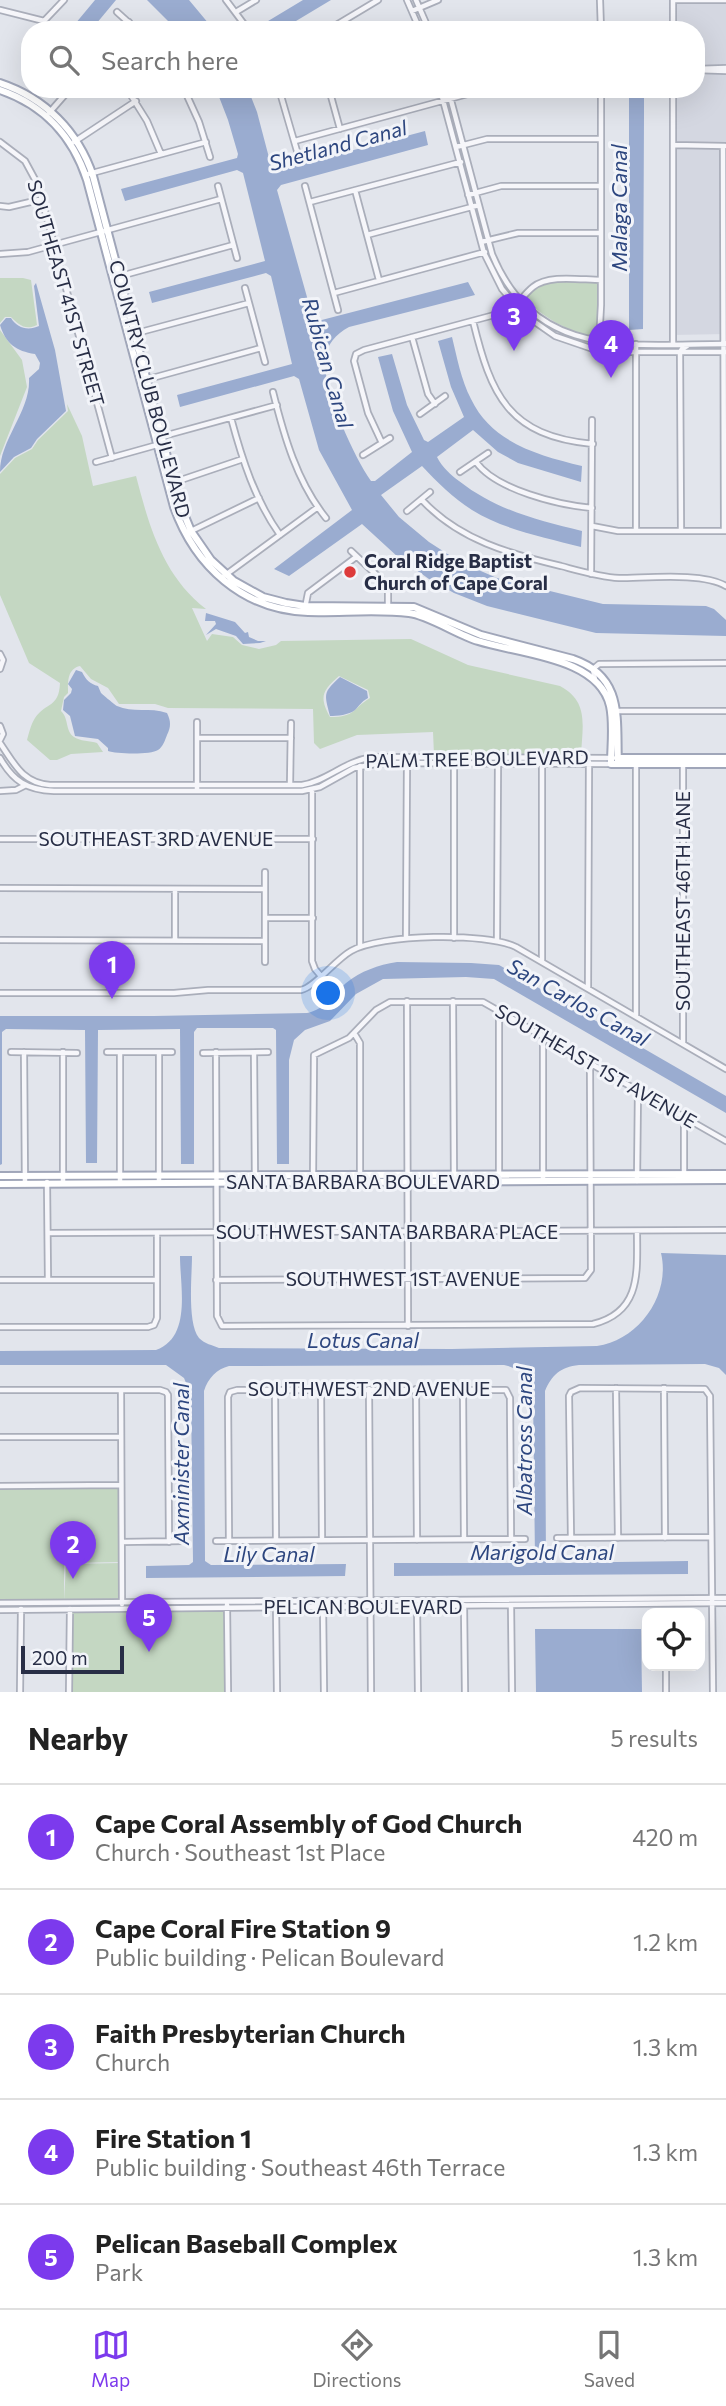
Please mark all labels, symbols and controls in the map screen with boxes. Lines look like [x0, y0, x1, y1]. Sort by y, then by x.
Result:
search box [21, 21, 705, 98]
icon: search [45, 41, 83, 79]
text: Search here [101, 44, 239, 75]
water label: Shetland Canal [266, 114, 410, 175]
water label: Malaga Canal [606, 144, 631, 272]
street label: SOUTHEAST 41ST STREET [23, 177, 110, 409]
street label: COUNTRY CLUB BOULEVARD [105, 257, 196, 520]
pin: 3 [491, 293, 537, 351]
water label: Rubican Canal [298, 294, 359, 431]
pin: 4 [588, 320, 634, 378]
place label: Coral Ridge Baptist Church of Cape Coral [364, 549, 548, 594]
marker: Coral Ridge Baptist Church of Cape Coral [342, 564, 358, 580]
street label: PALM TREE BOULEVARD [365, 745, 589, 772]
street label: SOUTHEAST 46TH LANE [671, 791, 694, 1011]
street label: SOUTHEAST 3RD AVENUE [39, 827, 273, 850]
pin: 1 [89, 941, 135, 999]
water label: San Carlos Canal [504, 952, 654, 1051]
your location [311, 976, 345, 1010]
street label: SOUTHEAST 1ST AVENUE [492, 998, 701, 1133]
street label: SANTA BARBARA BOULEVARD [226, 1170, 500, 1193]
street label: SOUTHWEST SANTA BARBARA PLACE [216, 1220, 558, 1243]
street label: SOUTHWEST 1ST AVENUE [286, 1267, 520, 1290]
water label: Lotus Canal [307, 1327, 420, 1352]
water label: Albatross Canal [511, 1366, 536, 1517]
street label: SOUTHWEST 2ND AVENUE [248, 1377, 490, 1400]
water label: Axminister Canal [168, 1382, 193, 1546]
pin: 2 [50, 1521, 96, 1579]
water label: Marigold Canal [470, 1539, 614, 1564]
water label: Lily Canal [223, 1541, 315, 1566]
pin: 5 [126, 1594, 172, 1652]
street label: PELICAN BOULEVARD [264, 1595, 462, 1618]
map controls [642, 1608, 705, 1671]
button: locate [642, 1608, 705, 1671]
scale bar [21, 1643, 124, 1675]
text: 200 m [32, 1646, 88, 1669]
text: Nearby [28, 1719, 128, 1756]
text: 5 results [610, 1724, 698, 1752]
text: Cape Coral Assembly of God Church [95, 1807, 522, 1838]
text: 1 [46, 1823, 56, 1851]
text: 420 m [632, 1823, 698, 1851]
text: Church · Southeast 1st Place [95, 1838, 385, 1866]
text: Cape Coral Fire Station 9 [95, 1912, 391, 1943]
text: 2 [44, 1928, 58, 1956]
text: 1.2 km [633, 1928, 698, 1956]
text: Public building · Pelican Boulevard [95, 1943, 444, 1971]
text: Faith Presbyterian Church [95, 2017, 406, 2048]
text: 3 [44, 2033, 58, 2061]
text: 1.3 km [633, 2033, 698, 2061]
text: Church [95, 2048, 170, 2076]
text: Fire Station 1 [95, 2122, 252, 2153]
text: 4 [44, 2138, 58, 2166]
text: 1.3 km [633, 2138, 698, 2166]
text: Public building · Southeast 46th Terrace [95, 2153, 505, 2181]
text: Pelican Baseball Complex [95, 2227, 398, 2258]
text: 5 [44, 2243, 58, 2271]
text: 1.3 km [633, 2243, 698, 2271]
text: Park [95, 2258, 143, 2286]
tab: Map [91, 2326, 130, 2391]
tab: Directions [312, 2326, 402, 2391]
tab: Saved [584, 2326, 635, 2391]

